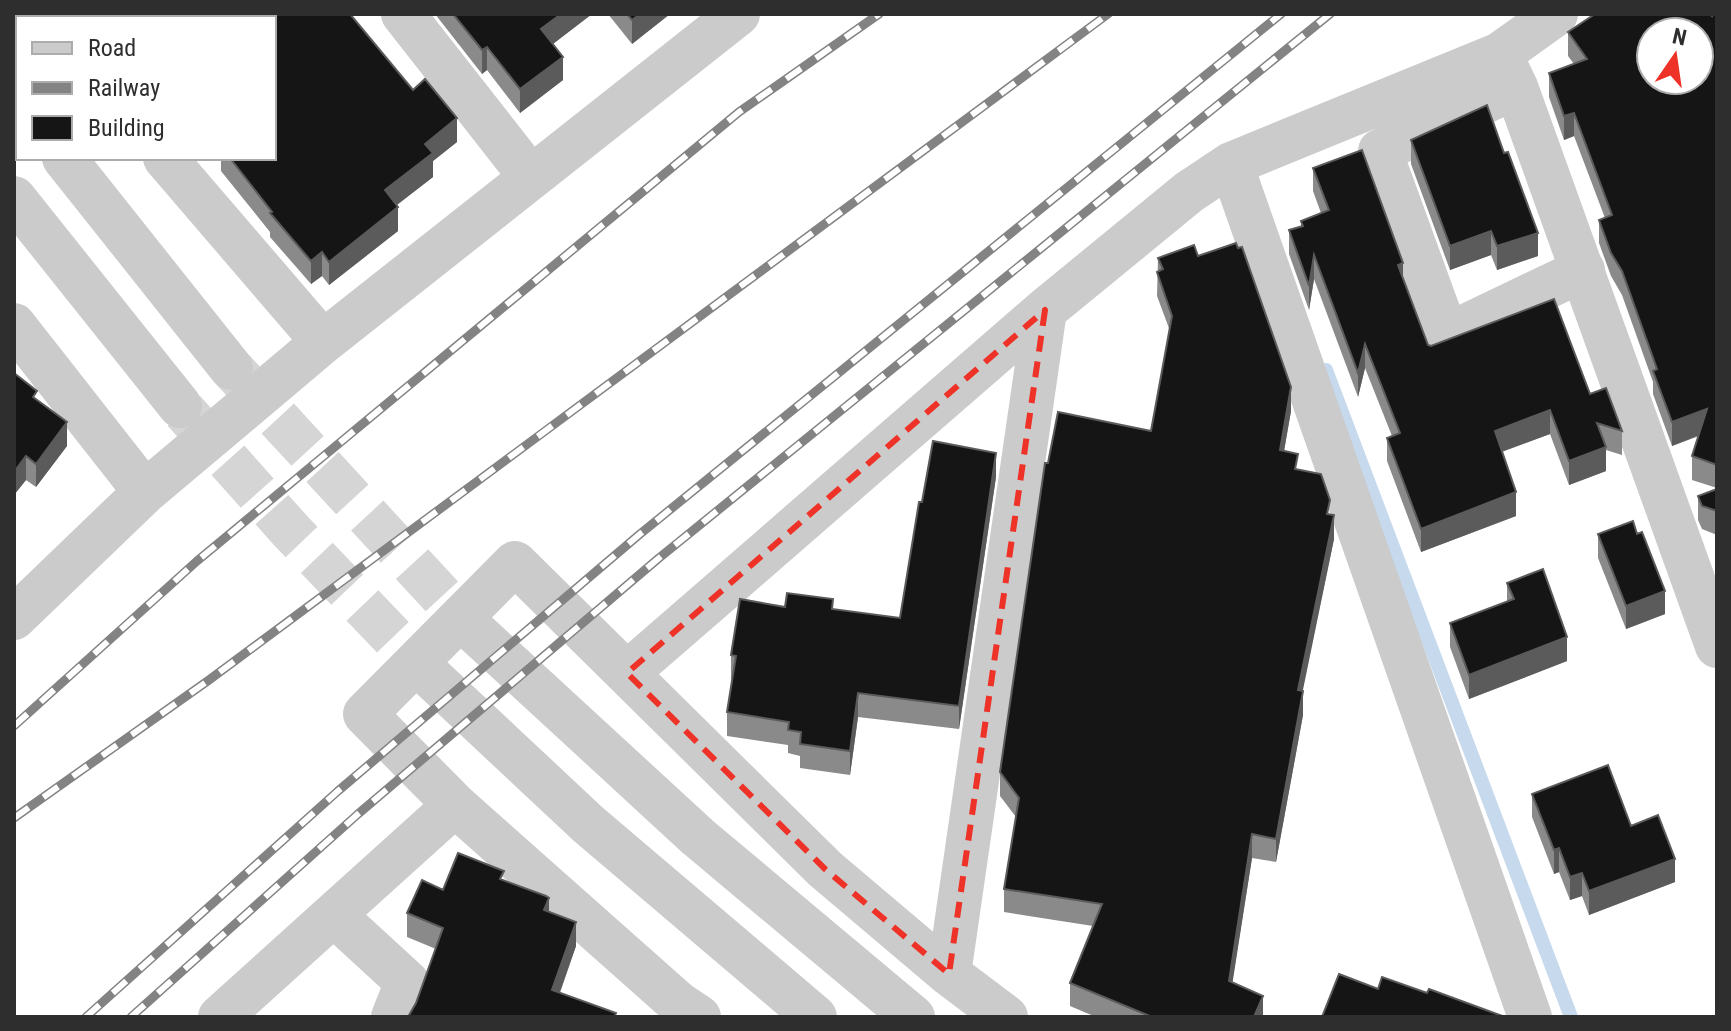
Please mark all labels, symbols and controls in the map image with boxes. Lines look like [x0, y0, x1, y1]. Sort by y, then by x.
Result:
legend [16, 16, 276, 160]
north arrow [1635, 16, 1715, 96]
text: N [1670, 23, 1689, 51]
text: Road [88, 34, 136, 62]
text: Railway [88, 74, 160, 102]
text: Building [88, 114, 165, 142]

